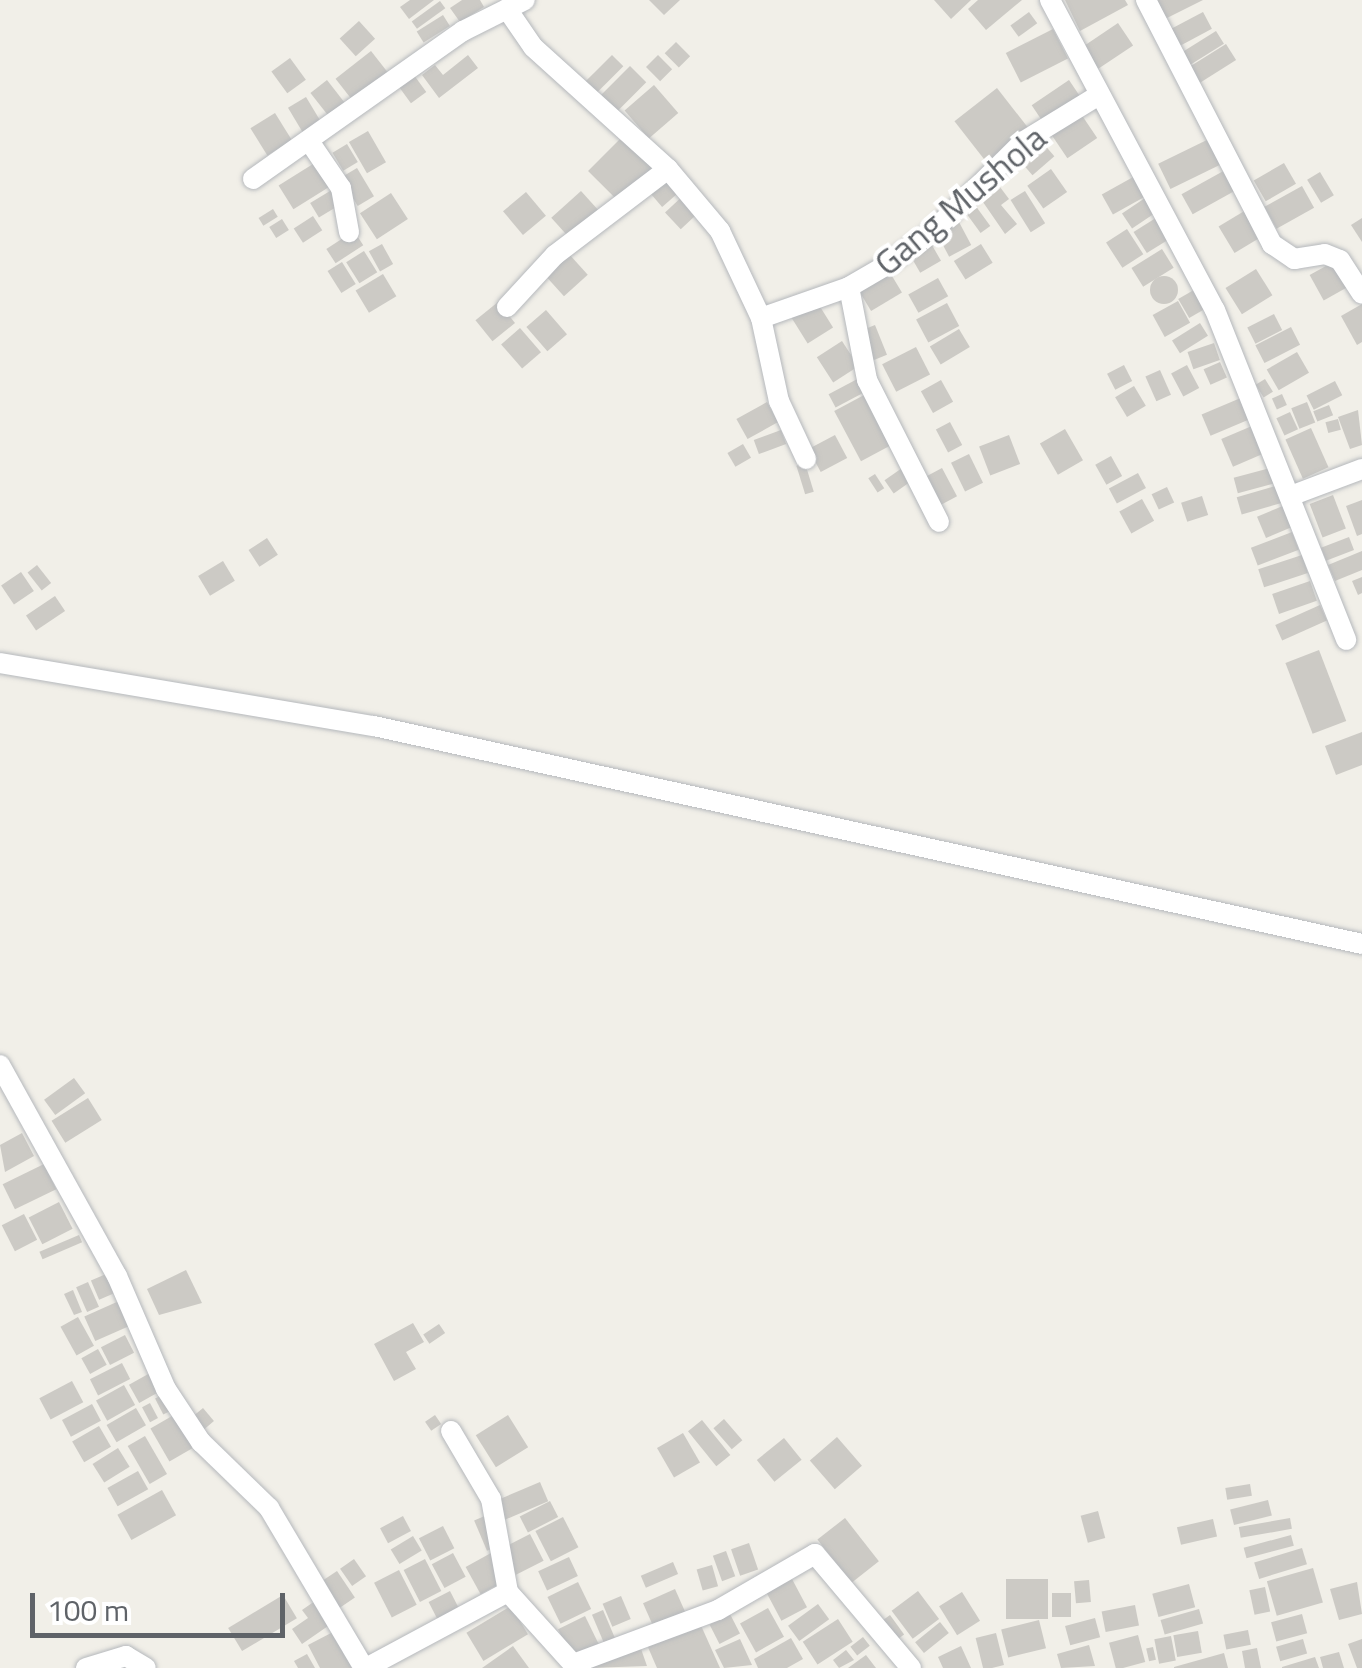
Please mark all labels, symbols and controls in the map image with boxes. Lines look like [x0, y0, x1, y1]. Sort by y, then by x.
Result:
street label: Gang Mushola [866, 116, 1054, 284]
scale bar [35, 1573, 290, 1635]
text: 100 m [47, 1587, 129, 1633]

